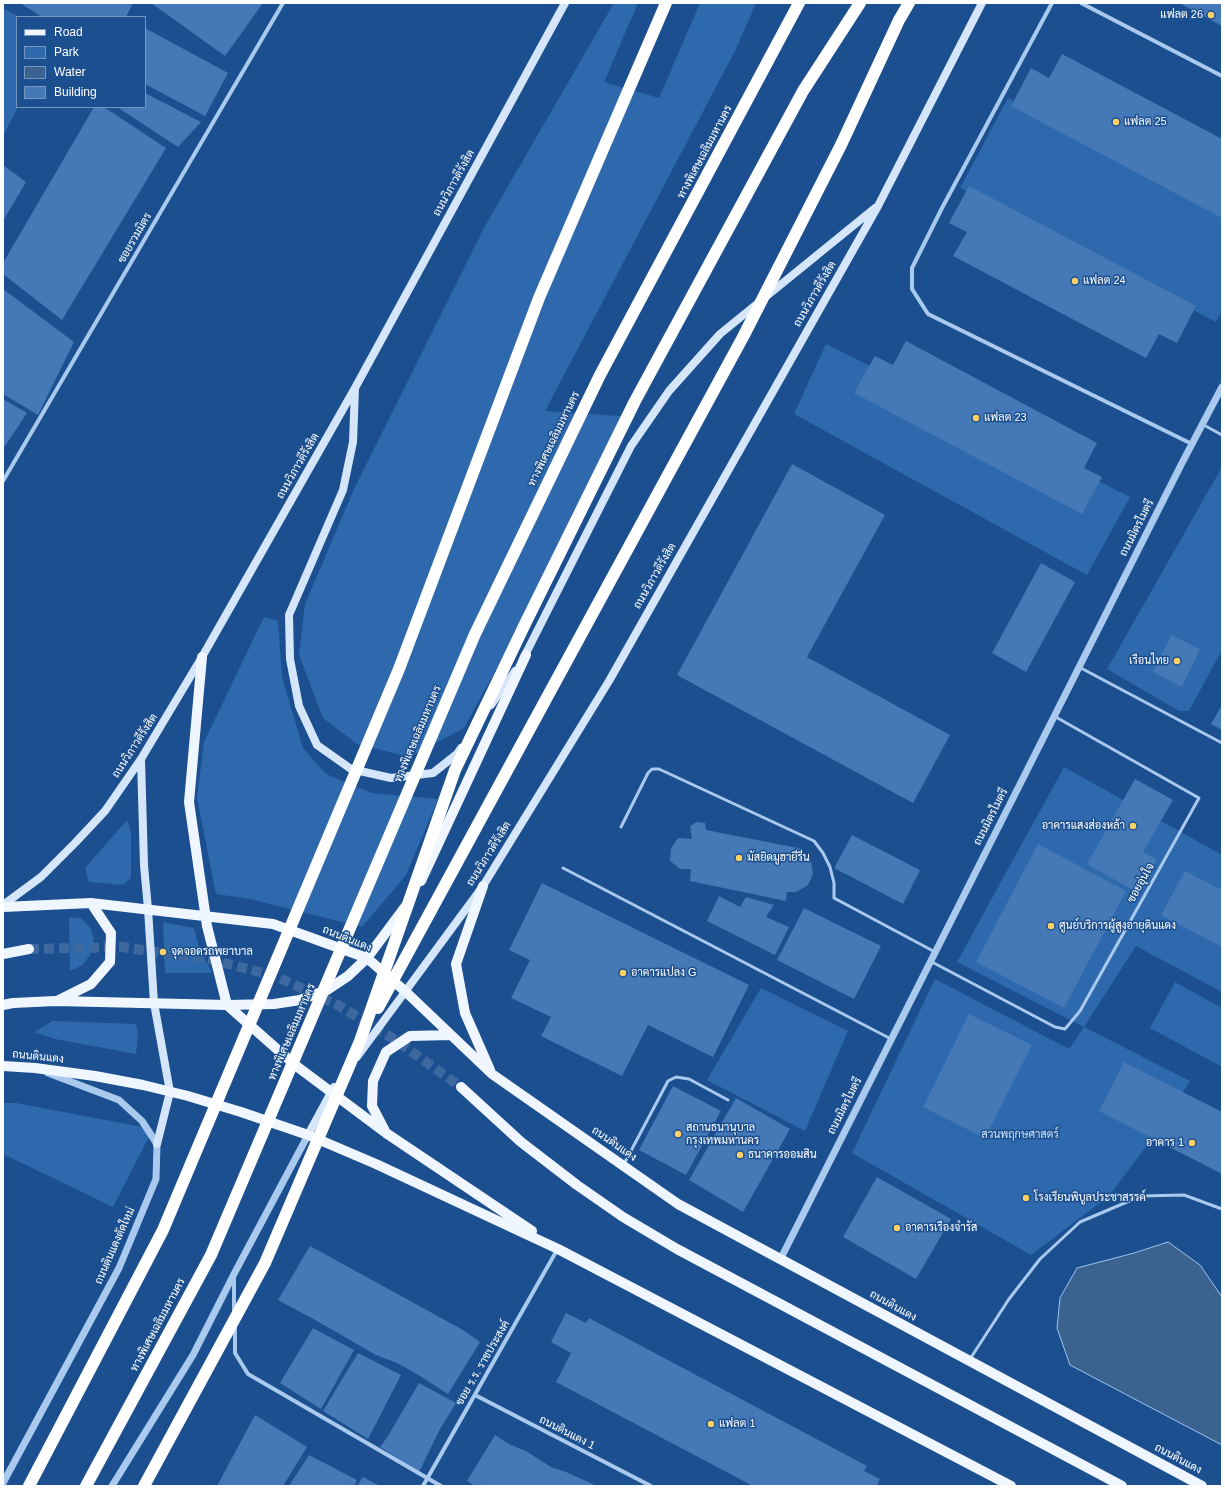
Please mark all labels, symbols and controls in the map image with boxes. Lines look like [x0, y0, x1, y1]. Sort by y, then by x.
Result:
place label: แฟลต 26 [1160, 8, 1203, 22]
marker: แฟลต 26 [1206, 10, 1216, 20]
legend [16, 16, 146, 108]
text: Road [54, 25, 83, 39]
text: Park [54, 45, 79, 59]
text: Water [54, 65, 86, 79]
text: Building [54, 85, 97, 99]
street label: ทางพิเศษเฉลิมมหานคร [675, 103, 735, 201]
place label: แฟลต 25 [1124, 115, 1167, 129]
marker: แฟลต 25 [1111, 117, 1121, 127]
street label: ถนนวิภาวดีรังสิต [430, 148, 478, 218]
street label: ซอยรวมมิตร [115, 210, 155, 266]
street label: ถนนวิภาวดีรังสิต [791, 259, 839, 329]
place label: แฟลต 24 [1083, 274, 1126, 288]
marker: แฟลต 24 [1070, 276, 1080, 286]
street label: ทางพิเศษเฉลิมมหานคร [525, 389, 583, 489]
place label: แฟลต 23 [984, 411, 1027, 425]
marker: แฟลต 23 [971, 413, 981, 423]
street label: ถนนวิภาวดีรังสิต [274, 431, 322, 501]
street label: ถนนมิตรไมตรี [1117, 497, 1157, 559]
street label: ถนนวิภาวดีรังสิต [631, 541, 679, 611]
place label: เรือนไทย [1129, 654, 1169, 668]
marker: เรือนไทย [1172, 656, 1182, 666]
street label: ทางพิเศษเฉลิมมหานคร [392, 684, 444, 784]
street label: ถนนวิภาวดีรังสิต [109, 712, 161, 780]
street label: ถนนมิตรไมตรี [971, 786, 1011, 848]
street label: ถนนวิภาวดีรังสิต [464, 819, 514, 889]
place label: อาคารแสงส่องหล้า [1042, 819, 1125, 833]
marker: อาคารแสงส่องหล้า [1128, 821, 1138, 831]
place label: มัสยิดมูฮายีรีน [747, 851, 810, 865]
marker: มัสยิดมูฮายีรีน [734, 853, 744, 863]
street label: ซอยอุ่นใจ [1125, 861, 1157, 905]
place label: ศูนย์บริการผู้สูงอายุดินแดง [1059, 919, 1176, 933]
marker: ศูนย์บริการผู้สูงอายุดินแดง [1046, 921, 1056, 931]
street label: ถนนดินแดง [321, 923, 373, 955]
place label: จุดจอดรถพยาบาล [171, 945, 253, 959]
marker: จุดจอดรถพยาบาล [158, 947, 168, 957]
place label: อาคารแปลง G [631, 966, 697, 980]
marker: อาคารแปลง G [618, 968, 628, 978]
street label: ทางพิเศษเฉลิมมหานคร [266, 982, 318, 1082]
street label: ถนนดินแดง [12, 1048, 64, 1066]
street label: ถนนมิตรไมตรี [825, 1075, 865, 1137]
place label: สถานธนานุบาล กรุงเทพมหานคร [686, 1121, 759, 1147]
street label: ถนนดินแดง [589, 1124, 639, 1164]
park label: สวนพฤกษศาสตร์ [981, 1128, 1059, 1142]
marker: สถานธนานุบาล กรุงเทพมหานคร [673, 1129, 683, 1139]
place label: อาคาร 1 [1146, 1136, 1184, 1150]
marker: อาคาร 1 [1187, 1138, 1197, 1148]
place label: ธนาคารออมสิน [748, 1148, 817, 1162]
marker: ธนาคารออมสิน [735, 1150, 745, 1160]
place label: โรงเรียนพิบูลประชาสรรค์ [1034, 1191, 1146, 1205]
marker: โรงเรียนพิบูลประชาสรรค์ [1021, 1193, 1031, 1203]
street label: ถนนดินแดงตัดใหม่ [92, 1205, 138, 1287]
place label: อาคารเรืองจำรัส [905, 1221, 977, 1235]
marker: อาคารเรืองจำรัส [892, 1223, 902, 1233]
street label: ทางพิเศษเฉลิมมหานคร [128, 1276, 188, 1374]
street label: ถนนดินแดง [867, 1288, 919, 1324]
street label: ซอย ร.ร. ราชประสงค์ [453, 1318, 513, 1408]
street label: ถนนดินแดง 1 [537, 1413, 597, 1453]
place label: แฟลต 1 [719, 1417, 756, 1431]
marker: แฟลต 1 [706, 1419, 716, 1429]
street label: ถนนดินแดง [1152, 1441, 1204, 1477]

